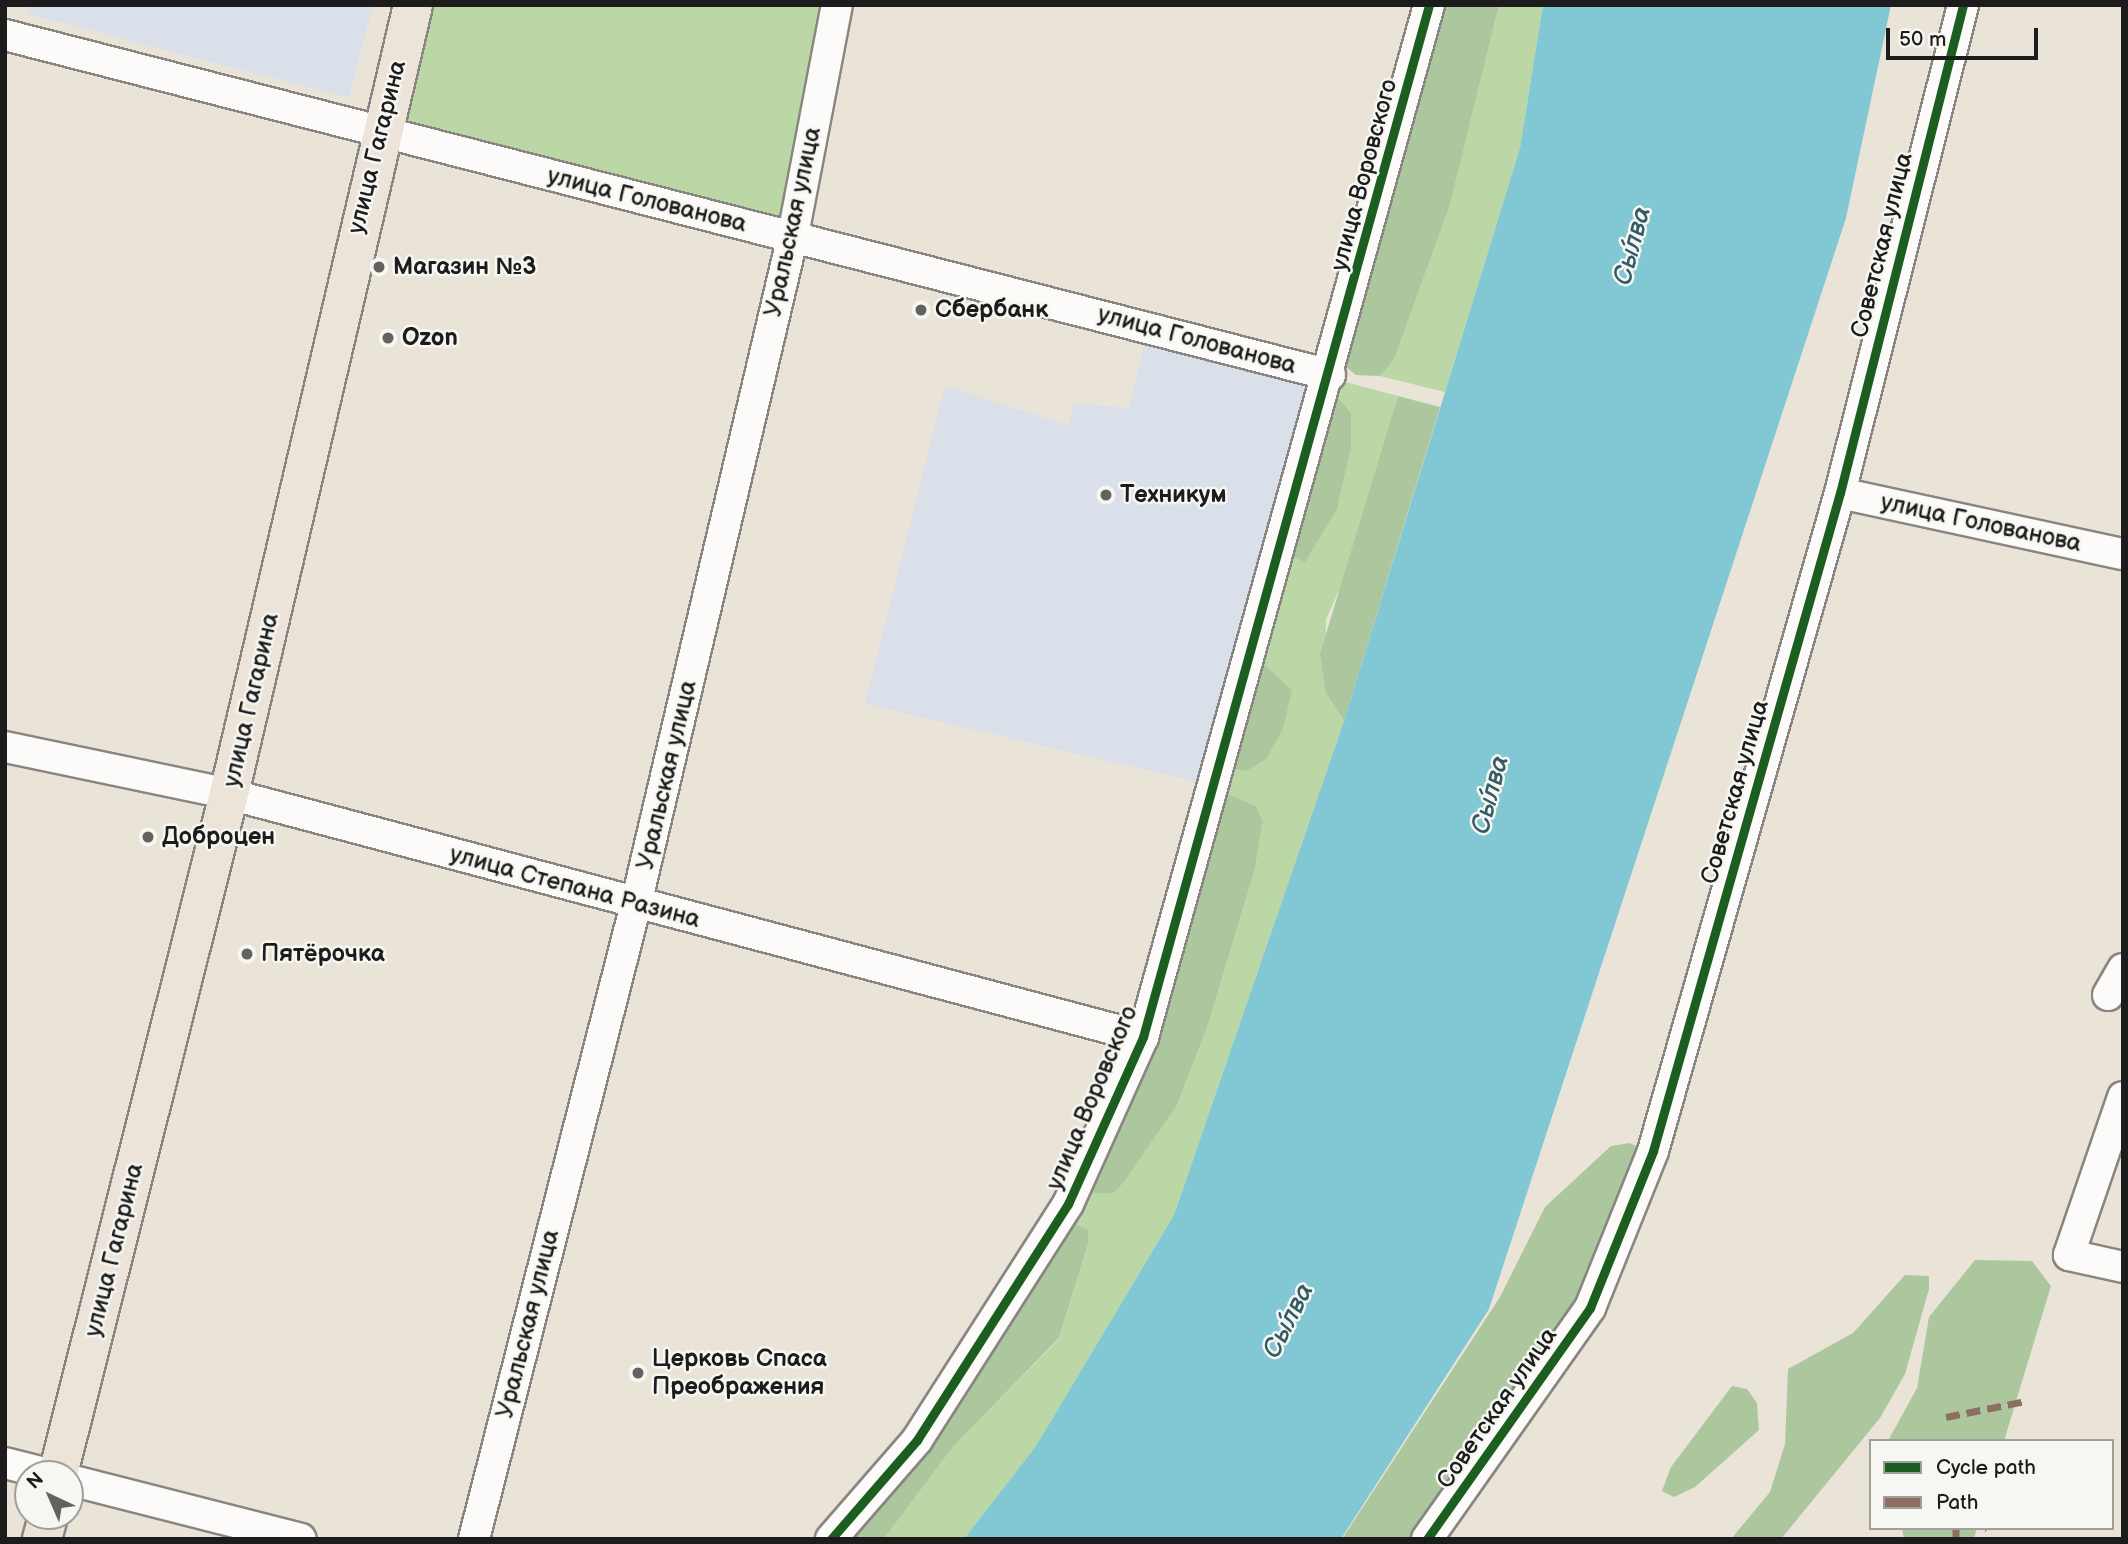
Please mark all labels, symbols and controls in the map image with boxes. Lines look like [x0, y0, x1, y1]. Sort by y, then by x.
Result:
scale bar [1890, 14, 2042, 58]
text: 50 m [1899, 27, 1946, 52]
street label: улица Гагарина [341, 57, 413, 237]
street label: улица Воровского [1325, 76, 1403, 274]
street label: Уральская улица [759, 124, 827, 320]
street label: Советская улица [1845, 149, 1919, 341]
street label: улица Голованова [544, 161, 750, 239]
water label: Сы́лва [1608, 203, 1658, 289]
place label: Магазин №3 [393, 253, 536, 281]
marker: Магазин №3 [371, 259, 387, 275]
place label: Сбербанк [935, 296, 1048, 324]
street label: улица Голованова [1095, 300, 1299, 380]
marker: Сбербанк [913, 302, 929, 318]
place label: Ozon [402, 324, 458, 352]
marker: Ozon [380, 330, 396, 346]
place label: Техникум [1120, 481, 1226, 509]
marker: Техникум [1098, 487, 1114, 503]
street label: улица Голованова [1878, 488, 2084, 558]
street label: улица Гагарина [217, 610, 285, 790]
street label: Уральская улица [631, 678, 703, 872]
street label: Советская улица [1695, 697, 1775, 887]
water label: Сы́лва [1466, 752, 1516, 838]
place label: Доброцен [162, 823, 275, 851]
marker: Доброцен [140, 829, 156, 845]
street label: улица Степана Разина [447, 840, 703, 934]
place label: Пятёрочка [261, 940, 385, 968]
marker: Пятёрочка [239, 946, 255, 962]
street label: улица Воровского [1040, 1002, 1144, 1194]
street label: улица Гагарина [78, 1160, 150, 1340]
street label: Уральская улица [491, 1227, 565, 1421]
water label: Сы́лва [1257, 1278, 1321, 1364]
street label: Советская улица [1431, 1322, 1563, 1494]
place label: Церковь Спаса Преображения [652, 1345, 827, 1401]
marker: Церковь Спаса Преображения [630, 1365, 646, 1381]
legend [1869, 1439, 2114, 1530]
text: Cycle path [1936, 1455, 2036, 1480]
north arrow [14, 1460, 84, 1530]
text: N [22, 1468, 49, 1494]
text: Path [1936, 1490, 1978, 1515]

